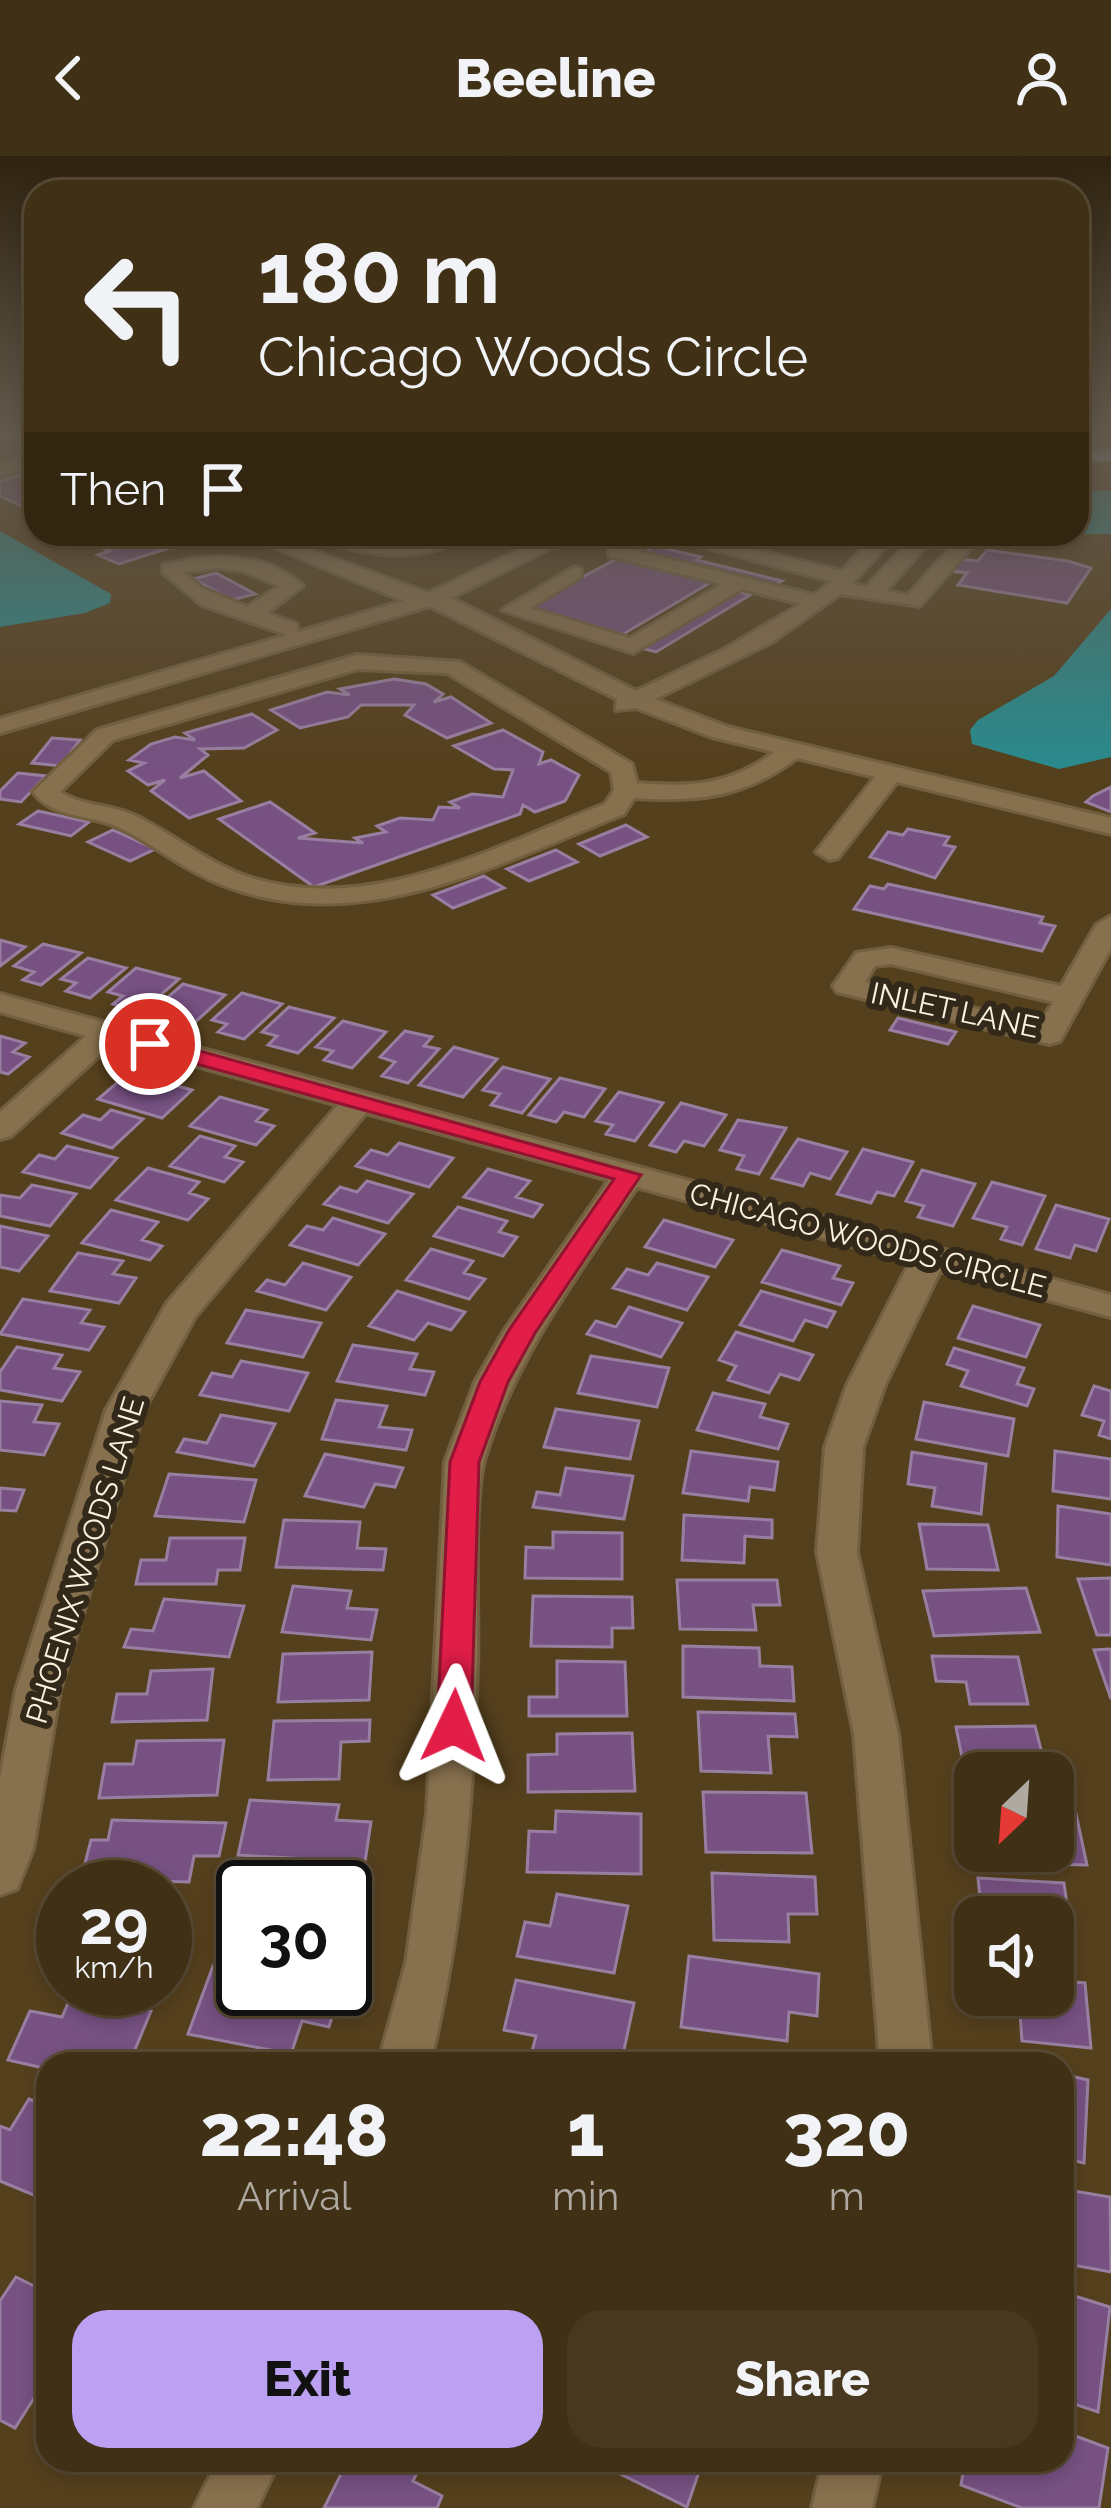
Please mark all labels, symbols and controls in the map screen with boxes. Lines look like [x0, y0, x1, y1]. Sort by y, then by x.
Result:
icon: back [36, 45, 102, 111]
icon: person [1009, 45, 1075, 111]
text: Beeline [455, 46, 656, 110]
text: 180 m [258, 224, 500, 323]
icon: left [60, 228, 216, 384]
text: Chicago Woods Circle [258, 325, 808, 389]
icon: arrive [190, 456, 256, 522]
text: Then [60, 463, 166, 516]
street label: INLET LANE [868, 975, 1042, 1045]
pin [99, 993, 201, 1095]
icon: arrive [117, 1011, 183, 1077]
street label: CHICAGO WOODS CIRCLE [686, 1176, 1050, 1304]
street label: PHOENIX WOODS LANE [19, 1392, 151, 1728]
position arrow [391, 1663, 517, 1789]
north arrow [954, 1752, 1074, 1872]
map controls [954, 1752, 1074, 2016]
speed limit sign: 30 [216, 1860, 372, 2016]
text: 29 [79, 1888, 149, 1958]
button: sound [954, 1896, 1074, 2016]
text: km/h [74, 1950, 154, 1985]
text: 22:48 [200, 2088, 388, 2173]
text: 1 [567, 2088, 604, 2173]
text: 320 [783, 2088, 910, 2173]
text: Arrival [237, 2173, 351, 2219]
text: min [552, 2173, 619, 2219]
text: m [829, 2173, 865, 2219]
button: Exit [72, 2310, 543, 2448]
button: Share [567, 2310, 1038, 2448]

